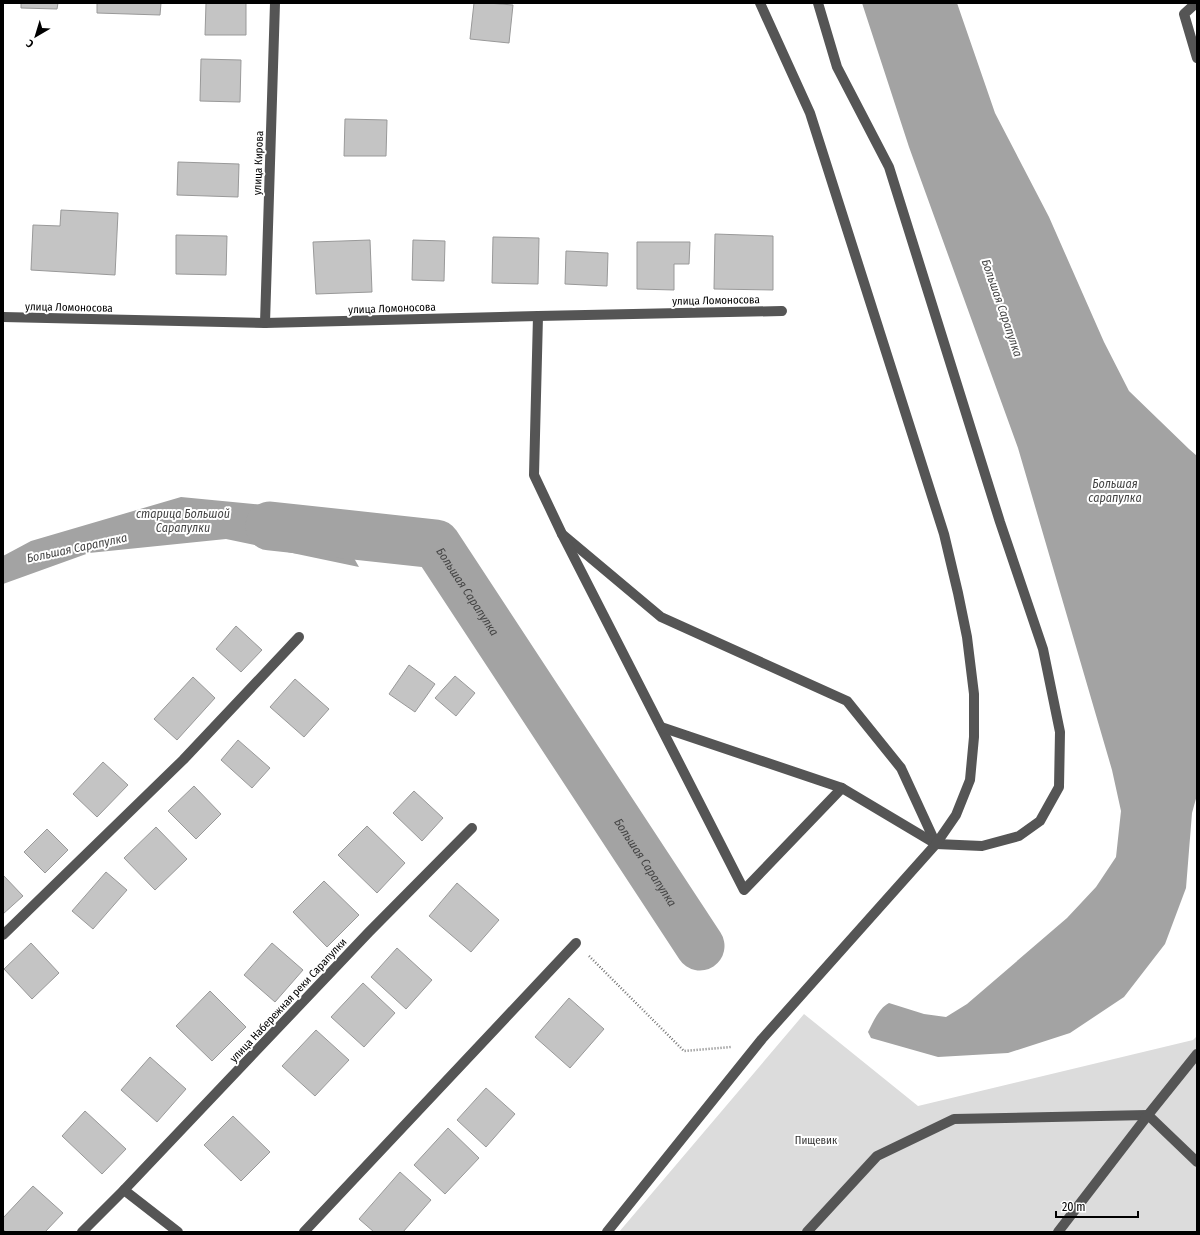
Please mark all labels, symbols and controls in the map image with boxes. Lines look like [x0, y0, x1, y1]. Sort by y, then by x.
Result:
north arrow [16, 16, 56, 56]
text: С [24, 36, 36, 50]
street label: улица Кирова [251, 131, 266, 195]
water label: Большая Сарапулка [979, 257, 1025, 359]
street label: улица Ломоносова [672, 293, 760, 308]
street label: улица Ломоносова [25, 300, 113, 315]
street label: улица Ломоносова [348, 300, 436, 317]
water label: Большая сарапулка [1088, 477, 1142, 505]
water label: старица Большой Сарапулки [136, 507, 230, 535]
water label: Большая Сарапулка [25, 531, 129, 565]
water label: Большая Сарапулка [433, 545, 501, 638]
water label: Большая Сарапулка [611, 816, 679, 909]
street label: улица Набережная реки Сарапулки [227, 935, 349, 1065]
park label: Пищевик [795, 1134, 838, 1147]
scale bar [1056, 1193, 1138, 1219]
text: 20 m [1062, 1200, 1086, 1214]

